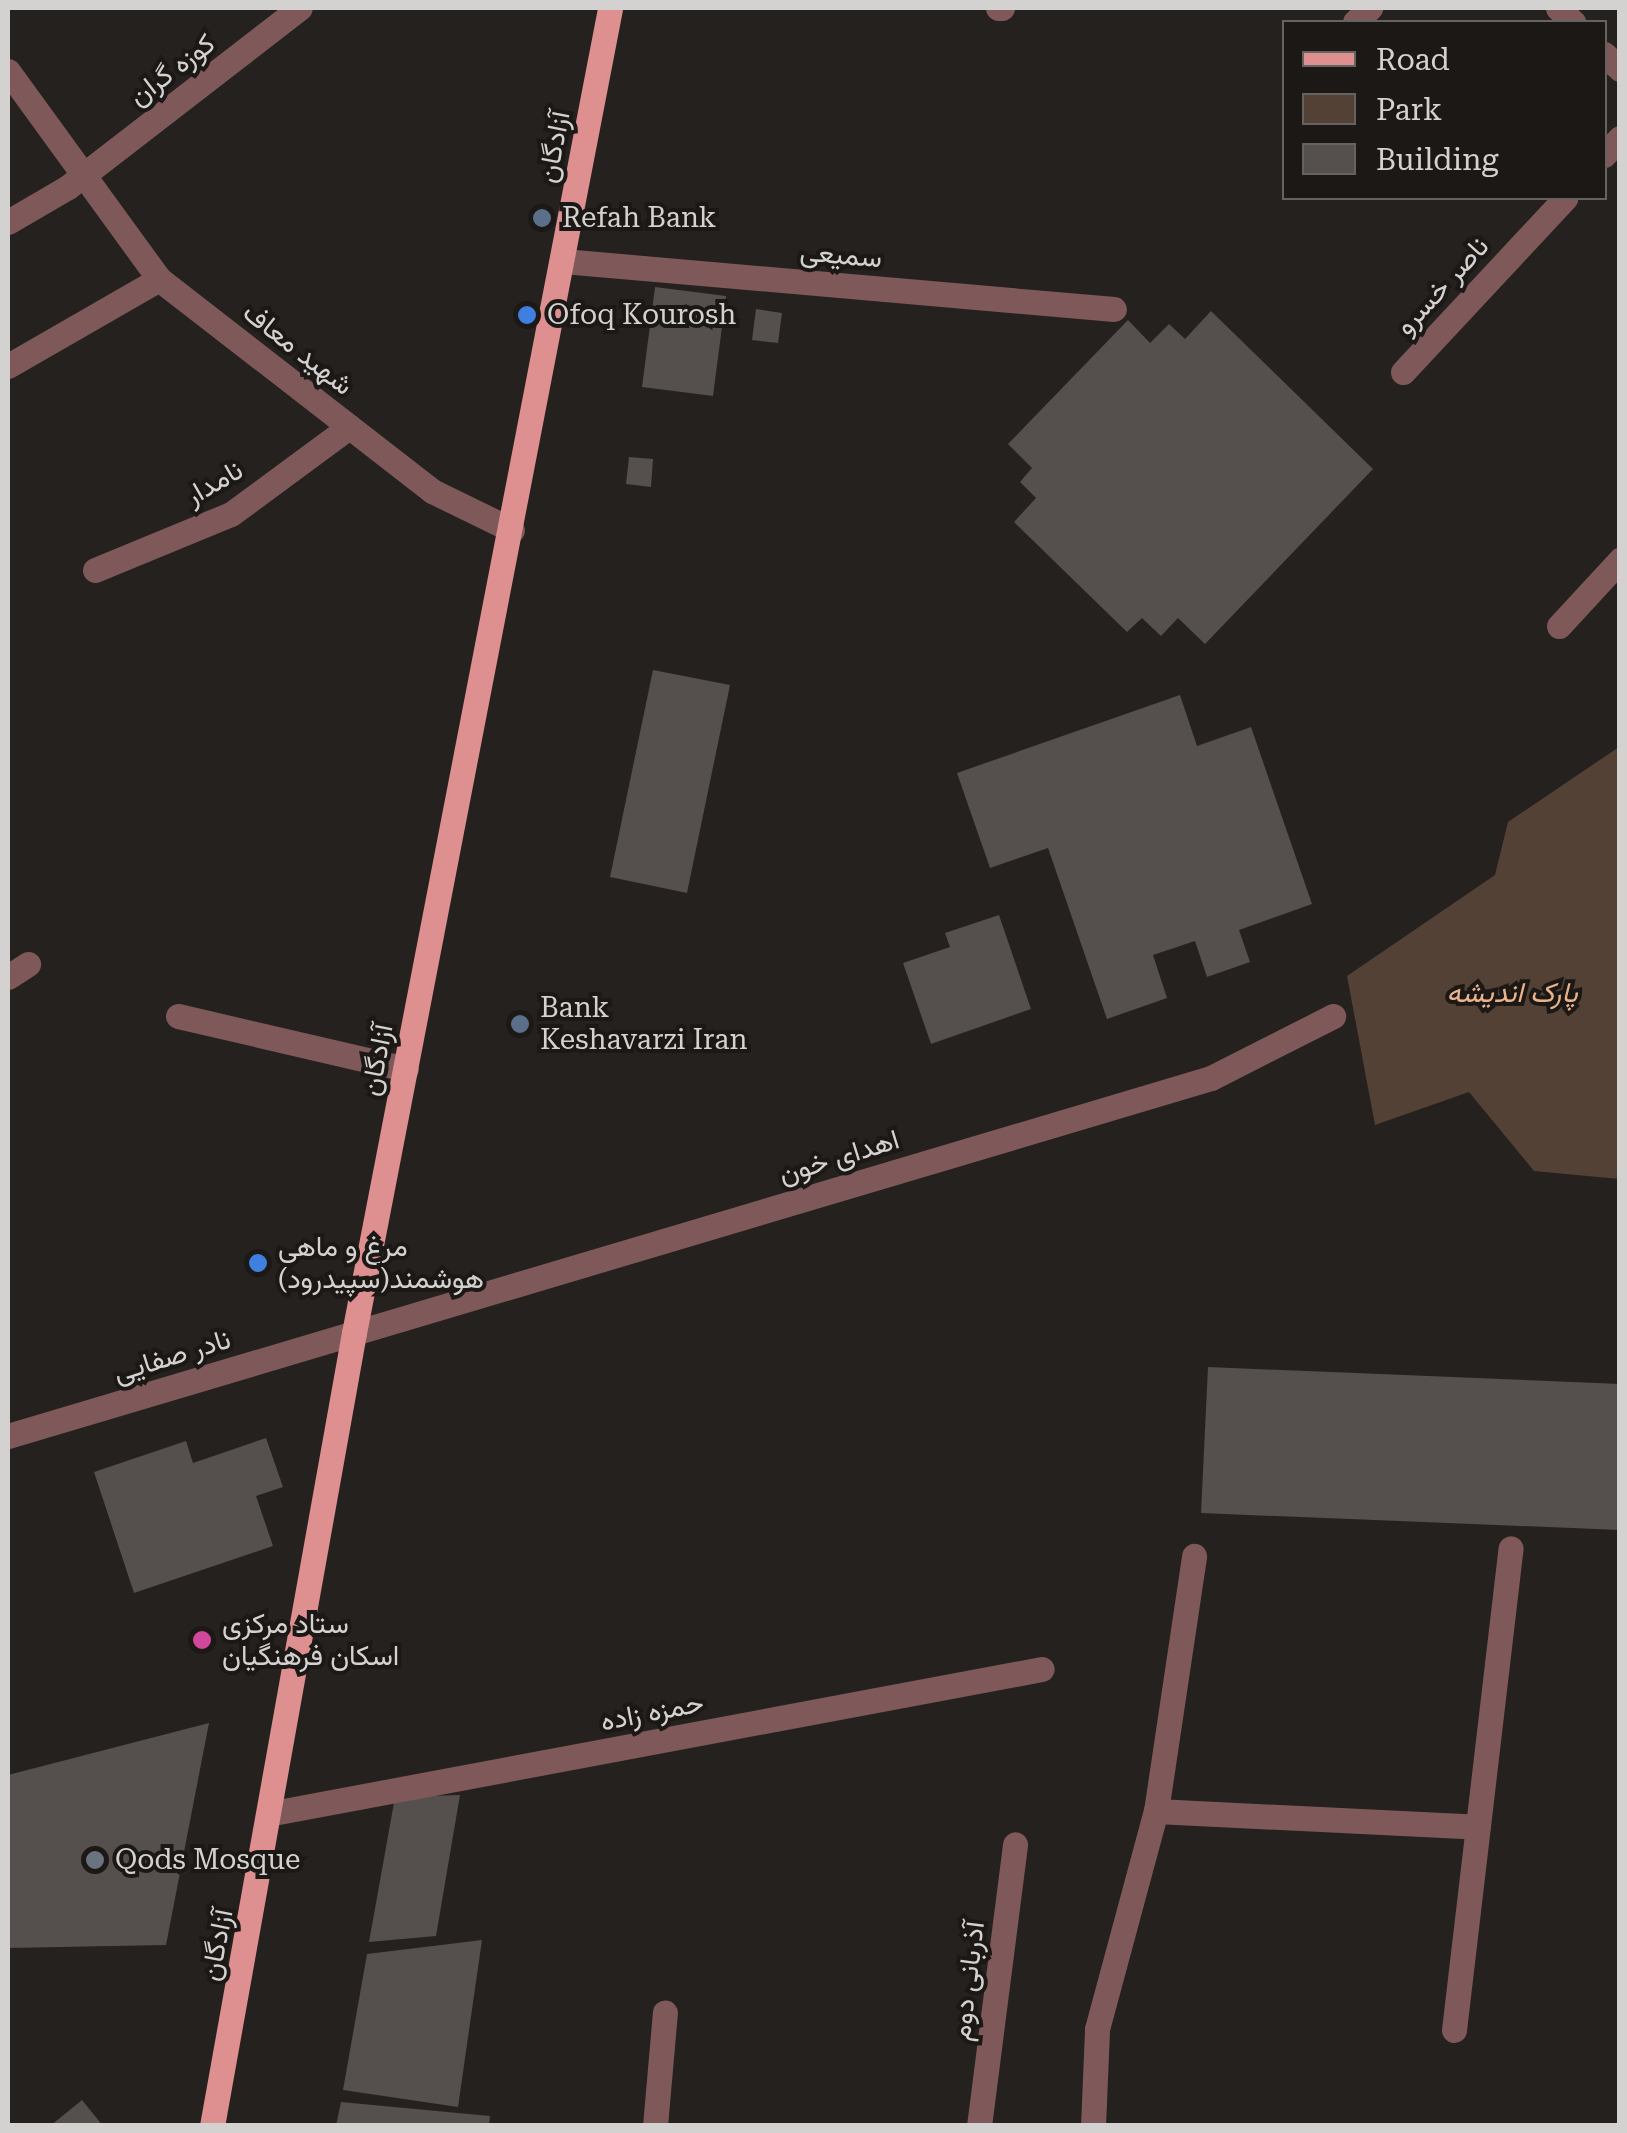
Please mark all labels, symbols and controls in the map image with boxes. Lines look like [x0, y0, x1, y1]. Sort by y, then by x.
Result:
legend [1282, 20, 1607, 200]
street label: کوزه گران [122, 27, 222, 113]
text: Road [1376, 42, 1450, 77]
text: Park [1376, 92, 1442, 127]
street label: آزادگان [531, 108, 577, 186]
text: Building [1376, 142, 1499, 177]
place label: Refah Bank [562, 201, 716, 235]
marker: Refah Bank [531, 207, 553, 229]
street label: ناصر خسرو [1388, 230, 1496, 342]
street label: سمیعی [798, 235, 884, 275]
street label: شهید معاف [236, 296, 360, 402]
place label: Ofoq Kourosh [547, 298, 736, 332]
marker: Ofoq Kourosh [516, 304, 538, 326]
street label: نامدار [179, 453, 249, 513]
park label: پارک اندیشه [1447, 976, 1577, 1010]
place label: Bank Keshavarzi Iran [540, 991, 748, 1057]
marker: Bank Keshavarzi Iran [509, 1013, 531, 1035]
street label: آزادگان [354, 1021, 400, 1099]
street label: اهدای خون [775, 1123, 903, 1191]
place label: مرغ و ماهی هوشمند(سپیدرود) [278, 1230, 484, 1296]
marker: مرغ و ماهی هوشمند(سپیدرود) [247, 1252, 269, 1274]
street label: نادر صفایی [109, 1322, 235, 1390]
place label: ستاد مرکزی اسکان فرهنگیان [222, 1607, 399, 1673]
marker: ستاد مرکزی اسکان فرهنگیان [191, 1629, 213, 1651]
street label: حمزه زاده [598, 1686, 706, 1738]
place label: Qods Mosque [115, 1843, 300, 1877]
marker: Qods Mosque [84, 1849, 106, 1871]
street label: آزادگان [194, 1906, 240, 1984]
street label: آذربانی دوم [944, 1919, 992, 2043]

